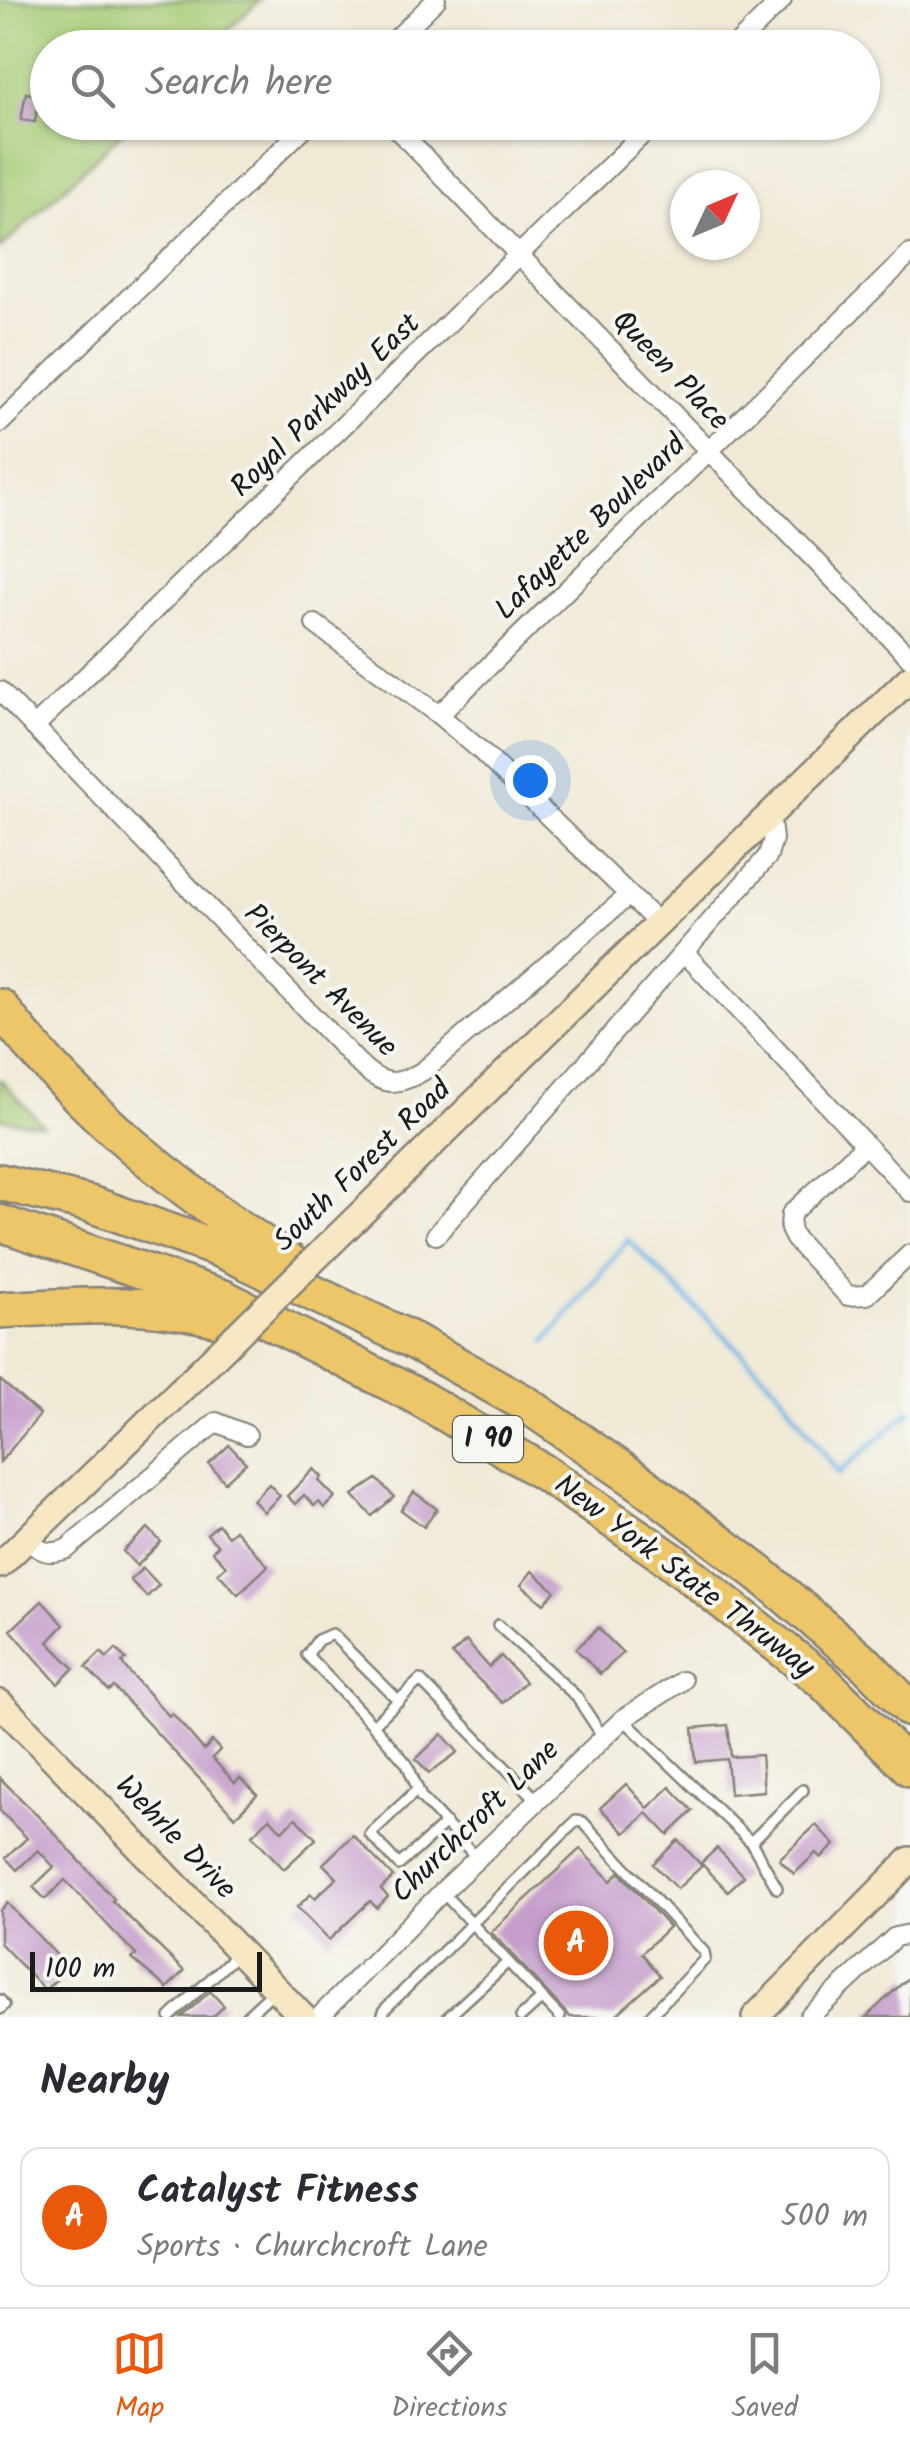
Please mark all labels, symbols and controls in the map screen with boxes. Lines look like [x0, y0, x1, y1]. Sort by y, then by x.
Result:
search box [30, 30, 880, 140]
text: Search here [145, 55, 332, 115]
icon: search [65, 58, 120, 113]
north arrow [670, 170, 760, 260]
street label: Queen Place [600, 299, 740, 443]
street label: Royal Parkway East [220, 302, 433, 510]
street label: Lafayette Boulevard [484, 423, 699, 633]
your location [505, 755, 556, 806]
street label: Pierpont Avenue [231, 892, 409, 1070]
street label: South Forest Road [263, 1067, 464, 1264]
road number: I 90 [453, 1416, 523, 1462]
street label: New York State Thruway [543, 1463, 826, 1692]
street label: Churchcroft Lane [380, 1728, 572, 1916]
street label: Wehrle Drive [103, 1764, 247, 1912]
pin: A [544, 1906, 608, 1980]
scale bar [30, 1947, 262, 1992]
text: 100 m [45, 1947, 115, 1992]
text: Nearby [40, 2049, 169, 2116]
text: Catalyst Fitness [137, 2162, 418, 2222]
text: A [64, 2192, 85, 2243]
text: 500 m [781, 2192, 868, 2243]
text: Sports · Churchcroft Lane [137, 2222, 488, 2273]
tab: Map [112, 2326, 167, 2431]
tab: Directions [391, 2326, 507, 2431]
tab: Saved [732, 2326, 798, 2431]

